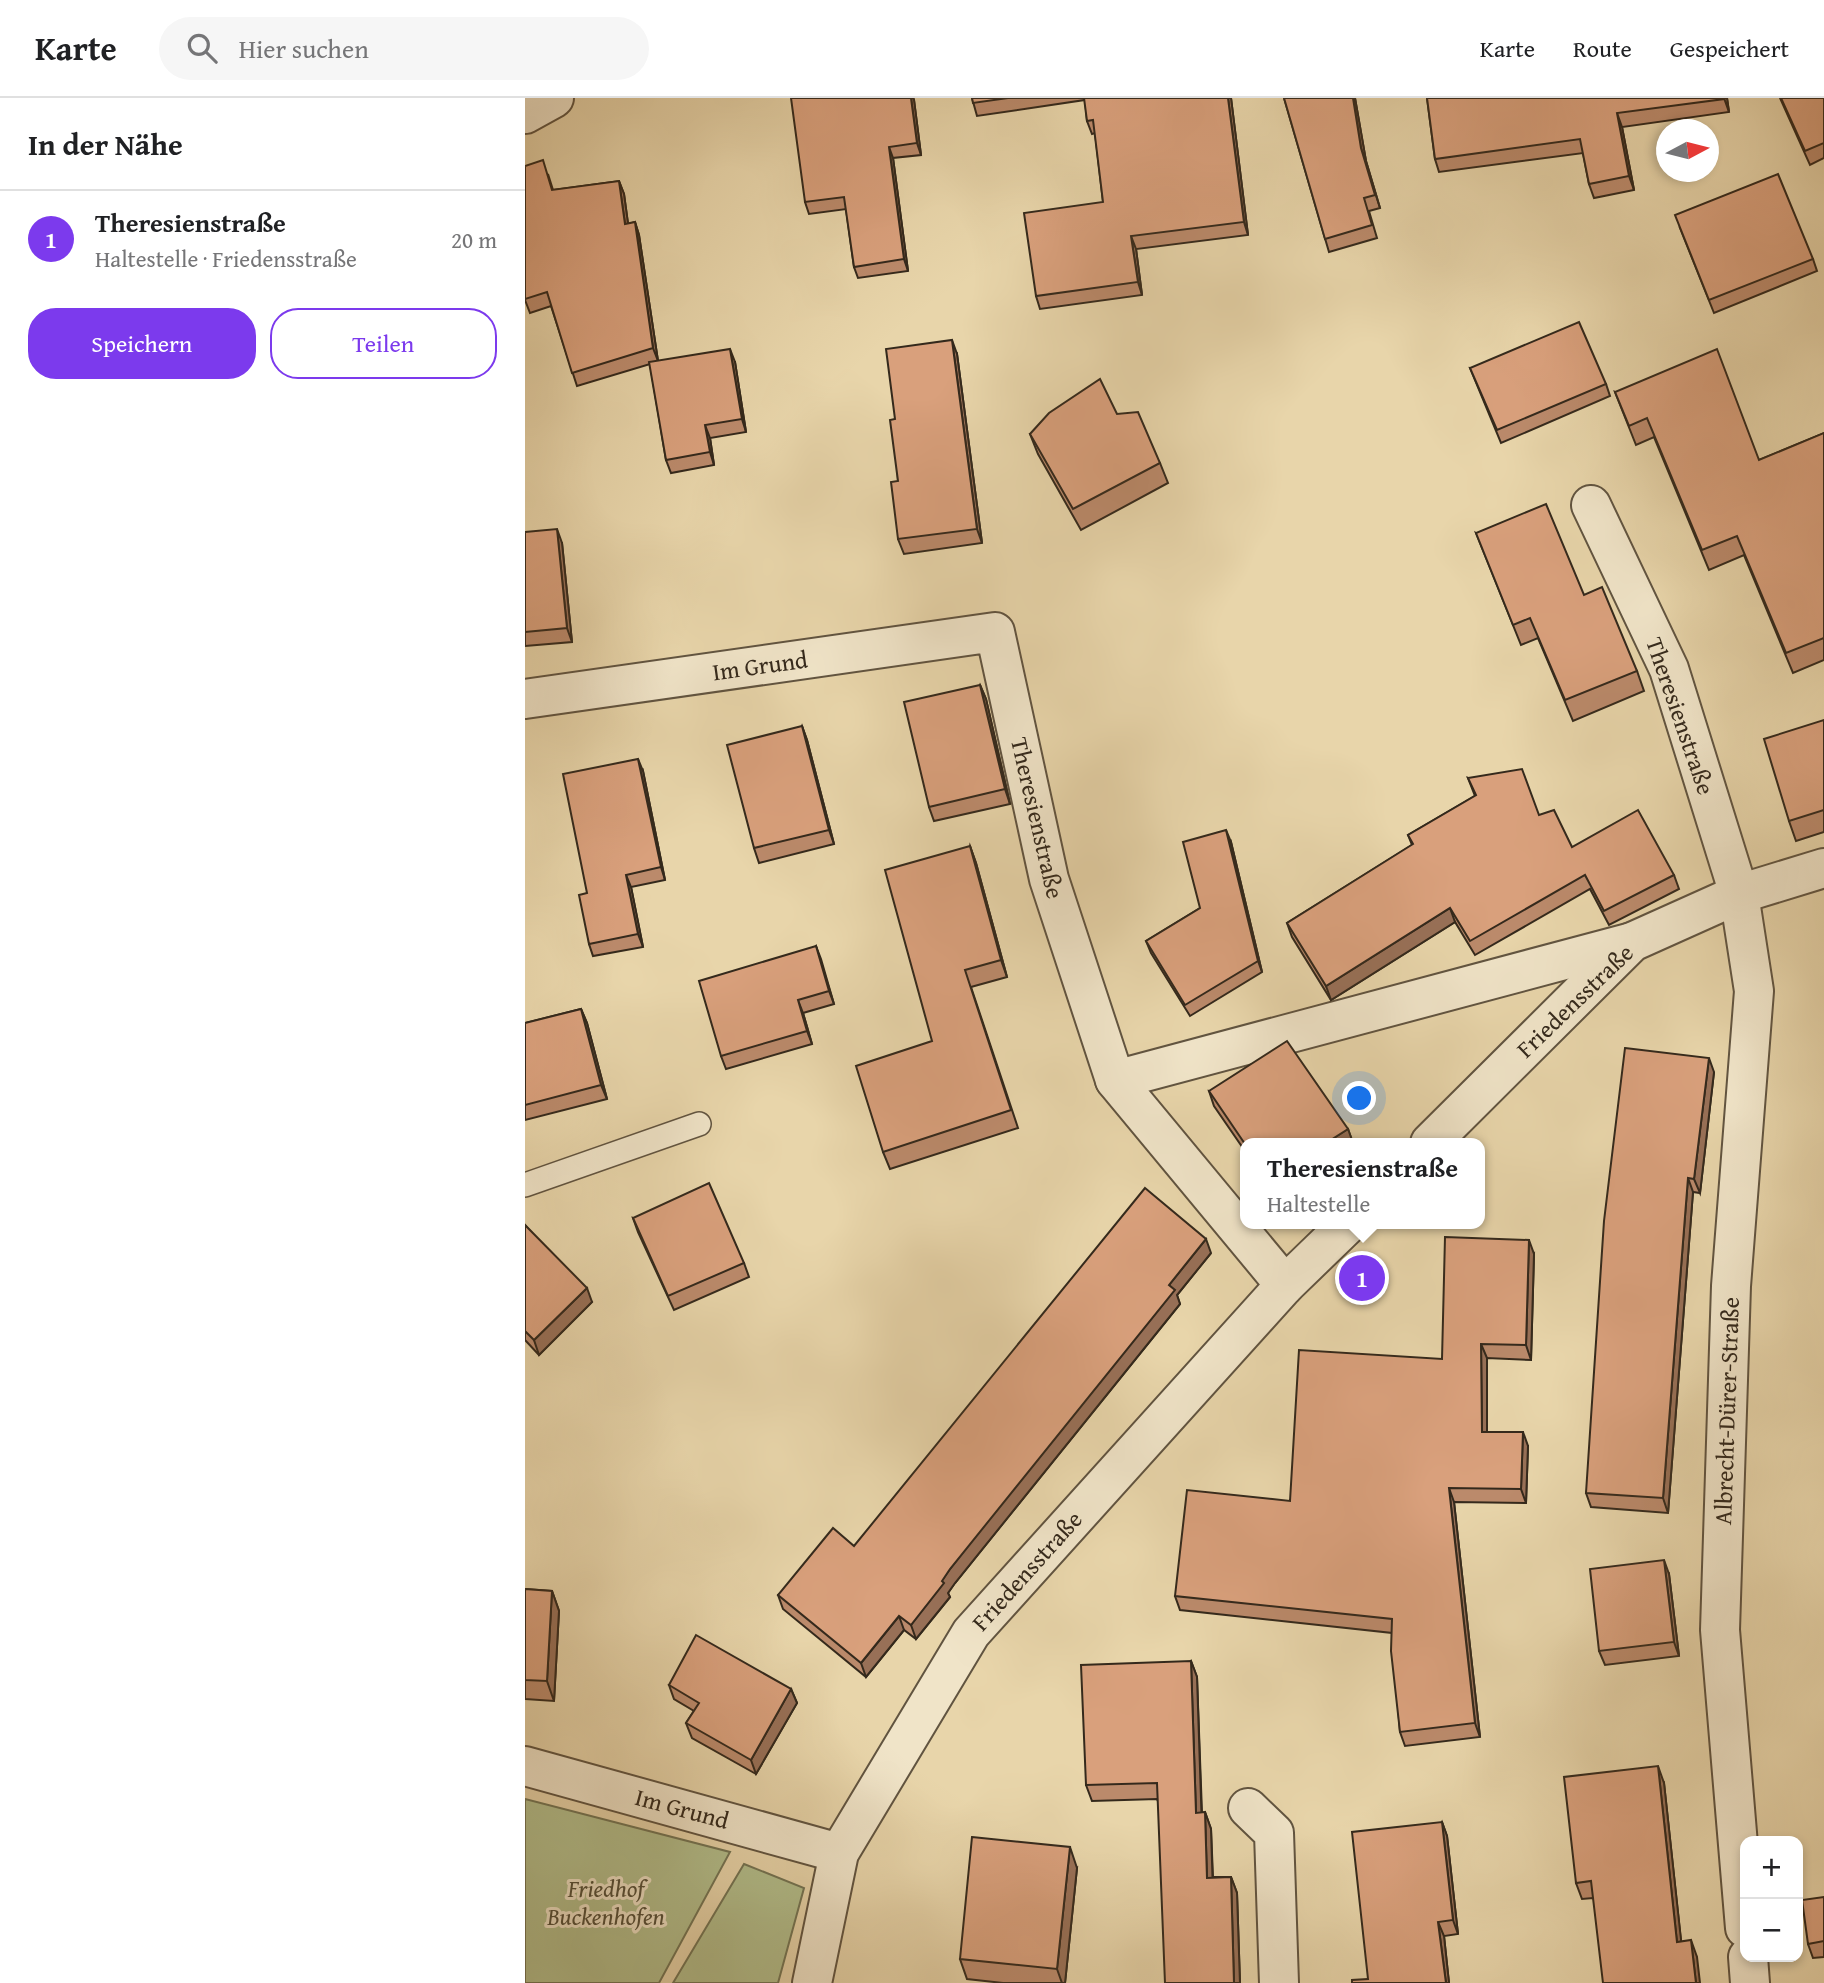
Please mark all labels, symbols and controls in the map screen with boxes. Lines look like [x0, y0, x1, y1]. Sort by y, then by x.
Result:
search box [159, 17, 649, 80]
text: Karte [35, 24, 117, 72]
icon: search [183, 29, 221, 67]
text: Hier suchen [239, 29, 369, 68]
text: Karte [1480, 31, 1535, 66]
text: Route [1573, 31, 1632, 66]
text: Gespeichert [1670, 31, 1789, 66]
north arrow [1656, 119, 1719, 182]
text: In der Nähe [28, 122, 183, 166]
text: Theresienstraße [95, 203, 286, 242]
text: 1 [45, 223, 57, 256]
text: 20 m [451, 223, 497, 256]
text: Haltestelle · Friedensstraße [95, 242, 357, 275]
button: Speichern [28, 308, 256, 379]
button: Teilen [270, 308, 497, 379]
street label: Theresienstraße [1637, 632, 1724, 799]
street label: Im Grund [710, 641, 810, 689]
street label: Theresienstraße [1002, 734, 1073, 902]
street label: Friedensstraße [1508, 936, 1641, 1066]
your location [1342, 1081, 1376, 1115]
popup [1240, 1138, 1485, 1229]
text: Theresienstraße [1267, 1148, 1458, 1187]
text: Haltestelle [1267, 1187, 1370, 1220]
pin: 1 [1339, 1252, 1385, 1304]
street label: Albrecht-Dürer-Straße [1705, 1296, 1748, 1526]
street label: Friedensstraße [963, 1503, 1090, 1638]
street label: Im Grund [631, 1779, 733, 1838]
map controls [1740, 1836, 1803, 1962]
button: + [1740, 1836, 1803, 1899]
park label: Friedhof Buckenhofen [546, 1871, 665, 1934]
button: − [1740, 1899, 1803, 1962]

